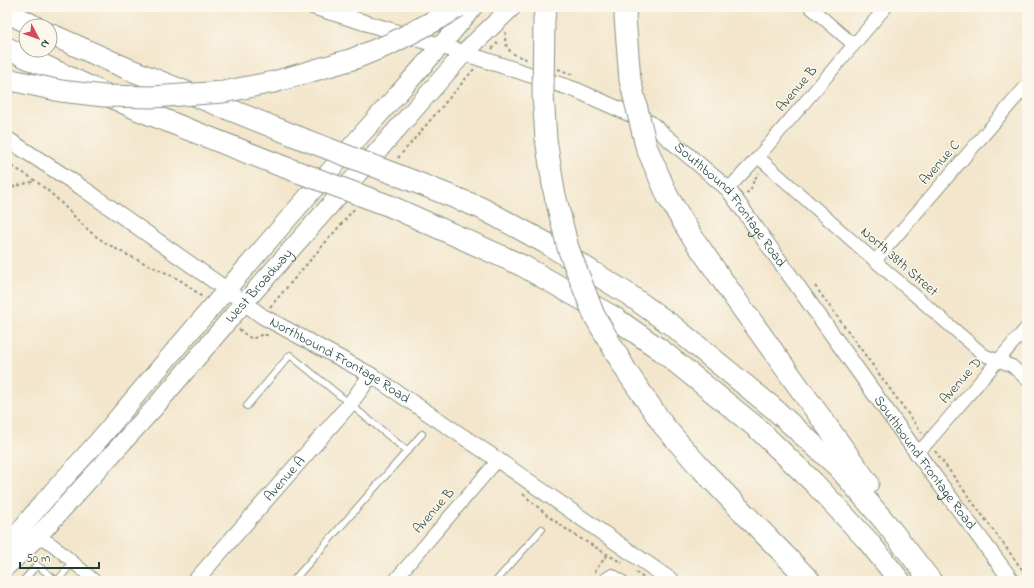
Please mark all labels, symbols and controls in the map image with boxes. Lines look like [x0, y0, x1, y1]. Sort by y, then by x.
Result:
north arrow [18, 18, 58, 58]
text: N [36, 36, 53, 52]
street label: Avenue B [771, 61, 823, 117]
street label: Avenue C [915, 136, 966, 190]
street label: Southbound Frontage Road [669, 137, 791, 272]
street label: North 38th Street [855, 222, 943, 302]
street label: West Broadway [220, 244, 299, 328]
street label: Northbound Frontage Road [266, 312, 414, 409]
street label: Avenue D [935, 353, 987, 409]
street label: Southbound Frontage Road [868, 391, 981, 534]
street label: Avenue A [259, 451, 310, 506]
street label: Avenue B [408, 483, 460, 539]
scale bar [20, 544, 99, 570]
text: 50 m [26, 550, 50, 568]

